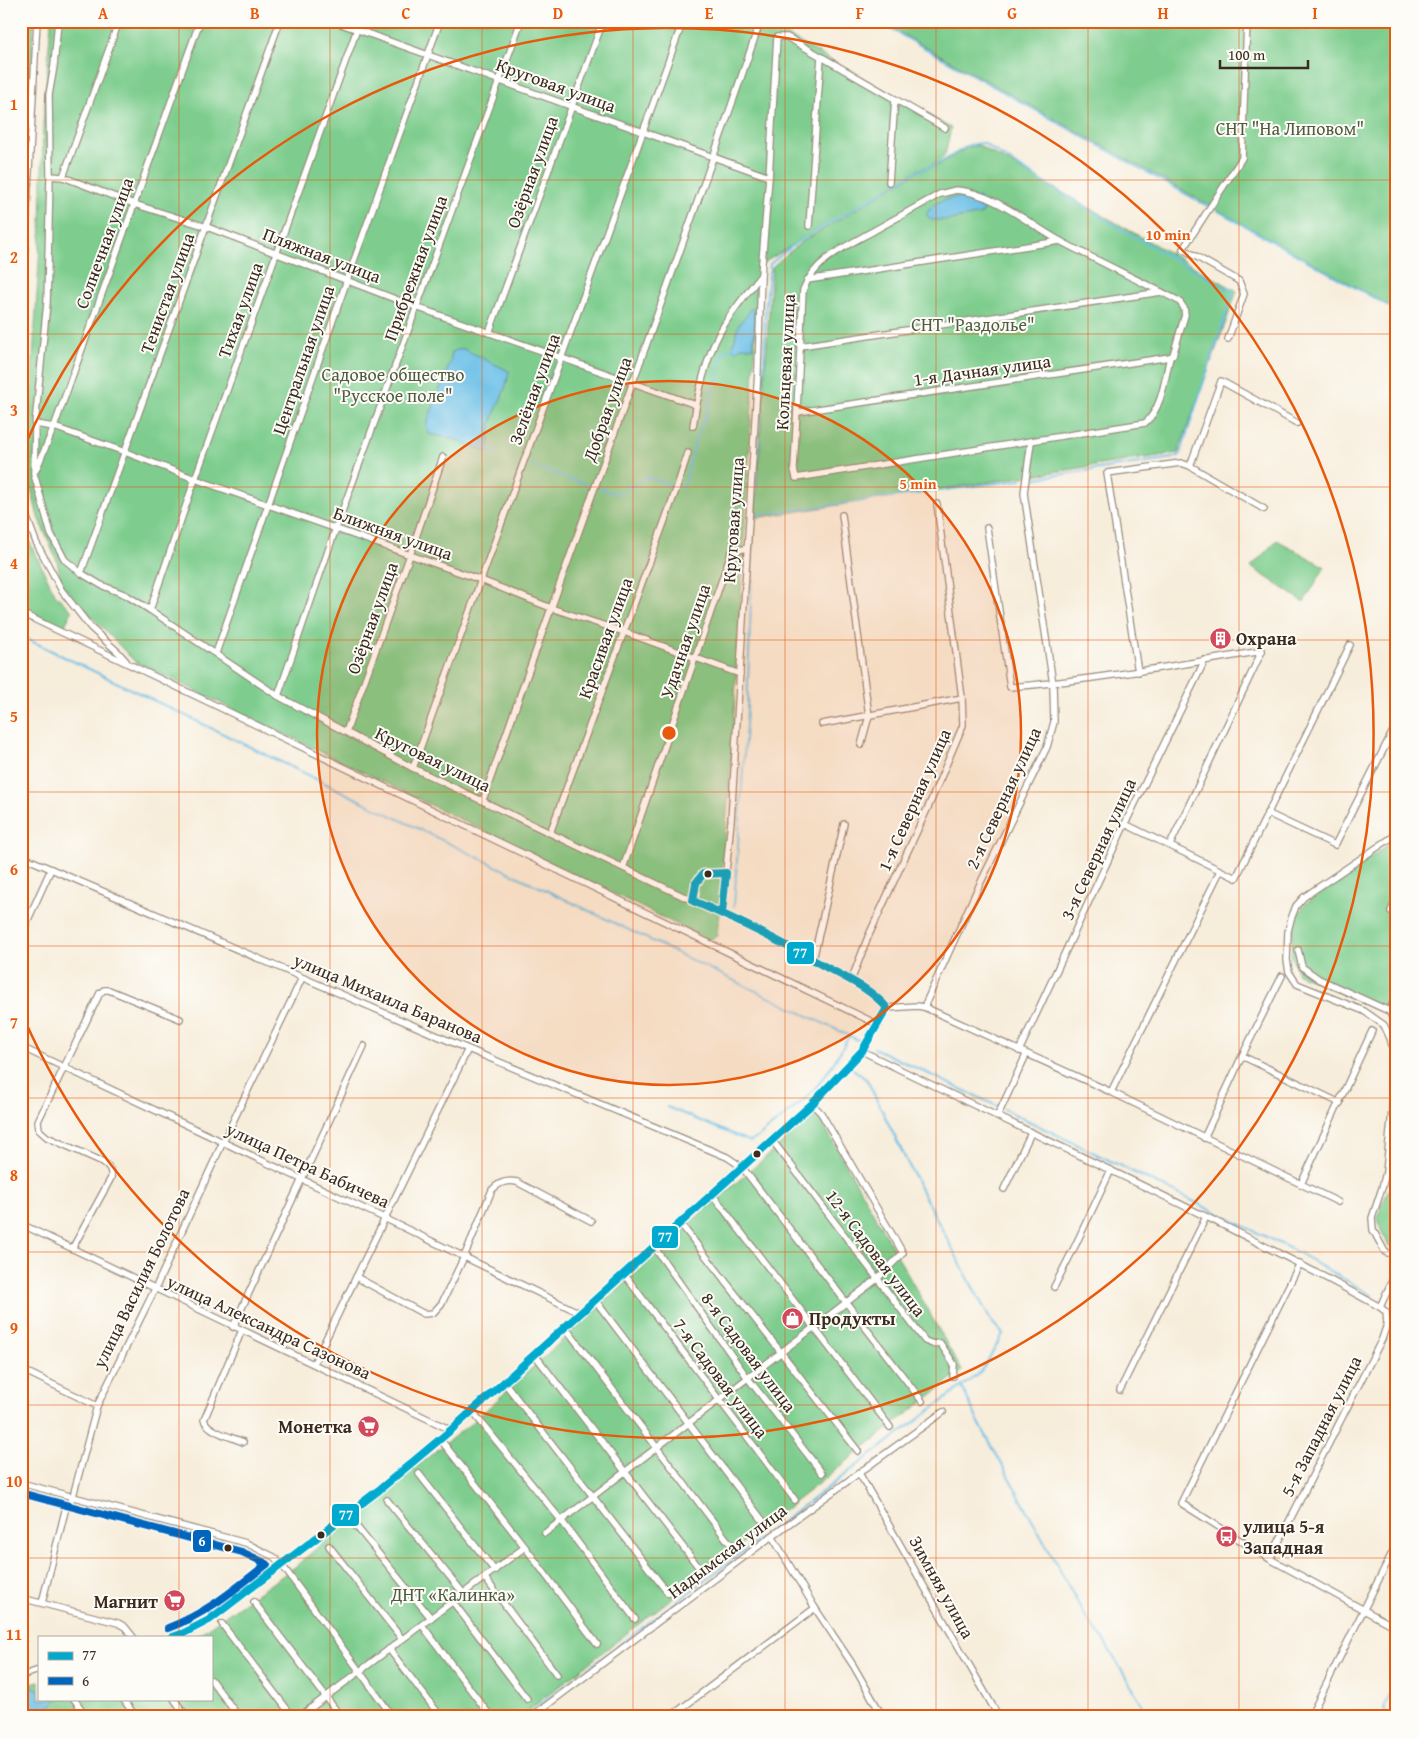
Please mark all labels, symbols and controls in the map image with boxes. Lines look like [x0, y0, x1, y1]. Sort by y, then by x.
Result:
text: A [98, 1, 109, 25]
text: B [250, 1, 260, 25]
text: C [401, 1, 411, 25]
text: D [553, 1, 563, 25]
text: E [705, 1, 714, 25]
text: F [856, 1, 864, 25]
text: G [1007, 1, 1017, 25]
text: H [1157, 1, 1169, 25]
text: I [1312, 1, 1318, 25]
scale bar [1220, 38, 1308, 70]
text: 100 m [1228, 44, 1266, 65]
street label: Круговая улица [492, 51, 620, 119]
text: 1 [10, 92, 18, 116]
street label: Озёрная улица [499, 112, 565, 232]
park label: СНТ "На Липовом" [1216, 115, 1364, 142]
street label: Солнечная улица [68, 173, 140, 312]
street label: Прибрежная улица [376, 191, 454, 345]
street label: Пляжная улица [259, 220, 385, 290]
text: 10 min [1145, 224, 1191, 245]
street label: Тенистая улица [133, 229, 201, 357]
text: 2 [10, 245, 18, 269]
street label: Тихая улица [210, 258, 270, 362]
street label: Центральная улица [265, 281, 341, 438]
street label: Кольцевая улица [768, 293, 802, 431]
park label: СНТ "Раздолье" [911, 311, 1035, 338]
street label: Зелёная улица [501, 329, 567, 448]
street label: 1-я Дачная улица [912, 347, 1053, 393]
street label: Добрая улица [575, 352, 639, 466]
park label: Садовое общество "Русское поле" [321, 361, 465, 409]
text: 3 [10, 398, 18, 422]
street label: Круговая улица [715, 456, 751, 584]
text: 5 min [899, 473, 937, 494]
street label: Ближняя улица [330, 499, 457, 567]
text: 4 [10, 551, 18, 575]
street label: Озёрная улица [339, 558, 405, 678]
street label: Красивая улица [571, 573, 640, 702]
street label: Удачная улица [653, 580, 717, 702]
place label: Охрана [1236, 625, 1297, 652]
building icon: Охрана [1208, 626, 1232, 650]
text: 5 [10, 704, 18, 728]
street label: Круговая улица [371, 719, 496, 799]
street label: 2-я Северная улица [958, 722, 1048, 873]
centre of rings [660, 724, 678, 742]
street label: 1-я Северная улица [870, 724, 958, 876]
street label: 3-я Северная улица [1053, 773, 1143, 924]
text: 6 [10, 857, 18, 881]
unlabelled marker [703, 869, 713, 879]
line badge: 77 [786, 941, 815, 965]
text: 77 [793, 943, 807, 963]
street label: улица Михаила Баранова [289, 946, 487, 1050]
text: 7 [10, 1010, 18, 1034]
street label: улица Петра Бабичева [221, 1115, 395, 1215]
unlabelled marker [752, 1149, 762, 1159]
text: 8 [10, 1163, 18, 1187]
street label: улица Василия Болотова [85, 1183, 197, 1374]
street label: 12-я Садовая улица [819, 1184, 933, 1323]
line badge: 77 [651, 1225, 679, 1249]
text: 77 [658, 1227, 672, 1247]
street label: улица Александра Сазонова [162, 1267, 376, 1386]
street label: 8-я Садовая улица [695, 1286, 803, 1418]
place label: Продукты [809, 1305, 895, 1332]
shop icon: Продукты [781, 1306, 805, 1330]
street label: 7-я Садовая улица [667, 1312, 775, 1444]
text: 9 [10, 1316, 18, 1340]
street label: 5-я Западная улица [1274, 1350, 1368, 1501]
place label: Монетка [278, 1413, 353, 1440]
supermarket icon: Монетка [356, 1414, 380, 1438]
text: 10 [6, 1469, 22, 1493]
street label: Надымская улица [662, 1497, 793, 1605]
line badge: 77 [331, 1503, 360, 1527]
text: 77 [339, 1505, 353, 1525]
place label: улица 5-я Западная [1242, 1513, 1325, 1561]
bus stop icon: улица 5-я Западная [1215, 1524, 1239, 1548]
line badge: 6 [192, 1529, 212, 1553]
unlabelled marker [316, 1530, 326, 1540]
text: 6 [198, 1531, 206, 1551]
street label: Зимняя улица [903, 1531, 982, 1644]
unlabelled marker [223, 1543, 233, 1553]
park label: ДНТ «Калинка» [390, 1581, 515, 1608]
place label: Магнит [94, 1588, 158, 1615]
supermarket icon: Магнит [162, 1589, 186, 1613]
text: 11 [6, 1622, 22, 1646]
legend [38, 1636, 212, 1700]
text: 77 [82, 1644, 96, 1665]
text: 6 [82, 1670, 89, 1691]

